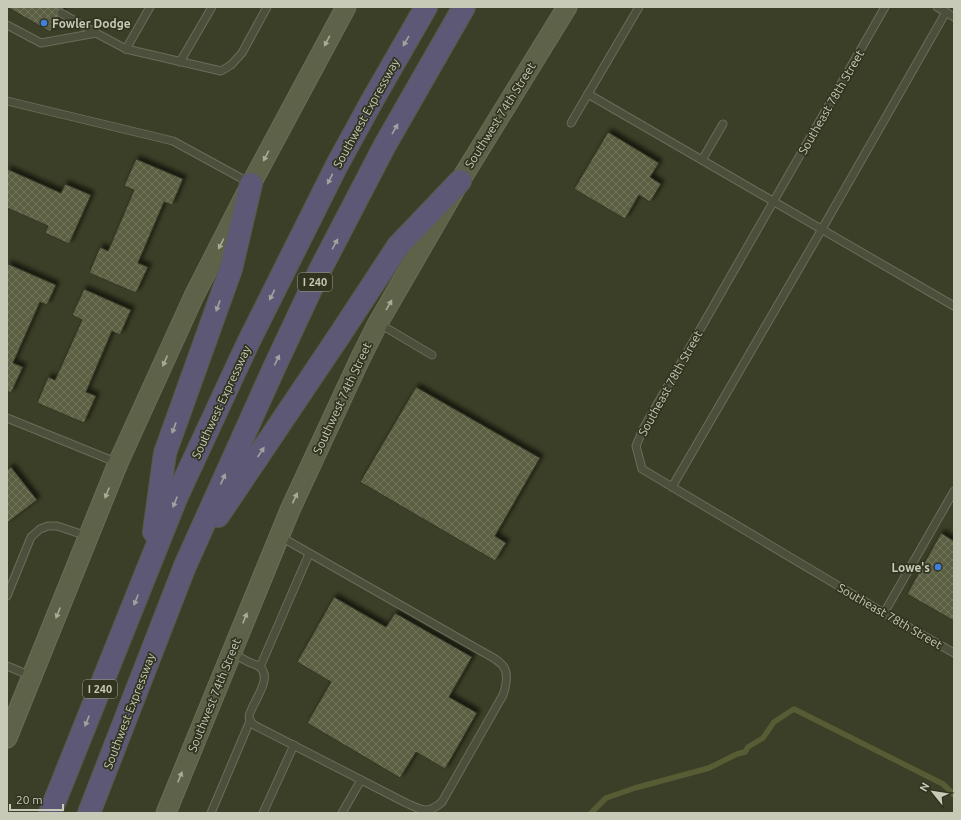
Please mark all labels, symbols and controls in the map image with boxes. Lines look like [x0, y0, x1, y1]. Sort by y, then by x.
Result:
place label: Fowler Dodge [52, 17, 131, 30]
marker: Fowler Dodge [39, 18, 49, 28]
one-way arrow [403, 35, 410, 47]
one-way arrow [324, 36, 331, 47]
street label: Southeast 78th Street [796, 47, 866, 157]
street label: Southwest Expressway [330, 56, 402, 170]
street label: Southwest 74th Street [462, 60, 538, 170]
one-way arrow [391, 123, 398, 135]
one-way arrow [263, 150, 270, 162]
one-way arrow [327, 173, 333, 185]
one-way arrow [218, 238, 224, 249]
one-way arrow [331, 238, 338, 250]
road number: I 240 [298, 273, 332, 291]
one-way arrow [268, 290, 275, 301]
one-way arrow [385, 299, 392, 311]
one-way arrow [214, 300, 220, 312]
street label: Southeast 78th Street [636, 328, 705, 438]
street label: Southwest 74th Street [310, 340, 374, 456]
street label: Southwest Expressway [189, 343, 253, 461]
one-way arrow [161, 355, 167, 367]
one-way arrow [274, 355, 280, 366]
one-way arrow [171, 423, 177, 435]
one-way arrow [257, 447, 265, 457]
one-way arrow [221, 472, 227, 484]
one-way arrow [103, 487, 109, 499]
one-way arrow [292, 492, 298, 503]
one-way arrow [172, 496, 178, 508]
place label: Lowe's [892, 561, 930, 574]
marker: Lowe's [933, 562, 943, 572]
street label: Southeast 78th Street [835, 581, 945, 651]
one-way arrow [132, 595, 138, 607]
one-way arrow [55, 608, 61, 619]
one-way arrow [243, 611, 249, 623]
street label: Southwest 74th Street [185, 636, 243, 754]
street label: Southwest Expressway [101, 651, 157, 771]
road number: I 240 [83, 680, 117, 698]
one-way arrow [84, 716, 90, 728]
one-way arrow [178, 770, 184, 782]
north arrow [913, 772, 953, 812]
text: N [917, 780, 932, 794]
scale bar [10, 786, 63, 812]
text: 20 m [16, 793, 43, 806]

